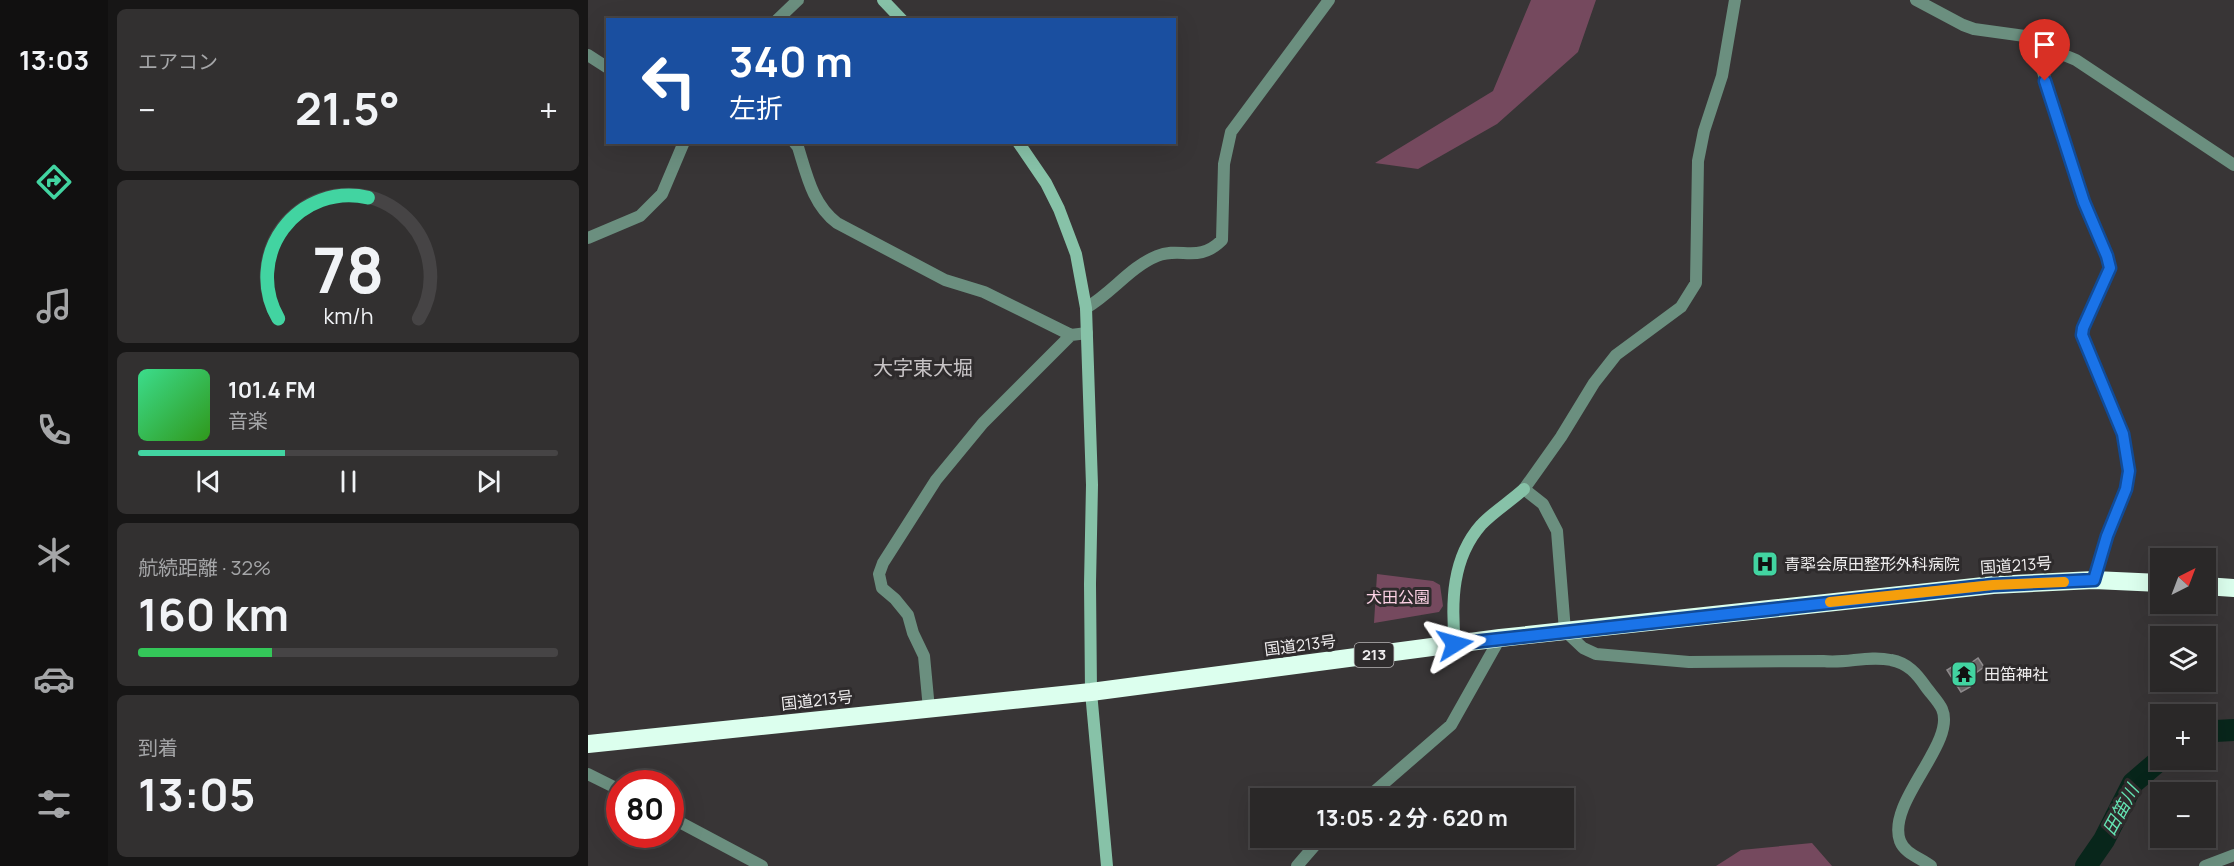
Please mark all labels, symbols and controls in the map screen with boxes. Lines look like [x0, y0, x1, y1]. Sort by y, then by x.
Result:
pin [2019, 19, 2070, 81]
icon: arrive [2028, 28, 2061, 61]
text: 340 m [729, 32, 853, 90]
text: 13:03 [19, 41, 89, 78]
icon: left [630, 42, 708, 120]
text: エアコン [138, 48, 218, 75]
text: 21.5° [295, 77, 400, 139]
text: − [138, 87, 156, 132]
text: + [539, 87, 558, 132]
text: 左折 [729, 89, 783, 126]
icon: directions [33, 161, 75, 203]
text: 78 [312, 226, 384, 312]
icon: music [33, 285, 75, 327]
text: km/h [323, 301, 373, 330]
district label: 大字東大堀 [873, 354, 973, 381]
text: 101.4 FM [228, 375, 316, 405]
text: 音楽 [228, 407, 268, 434]
icon: phone [33, 409, 75, 451]
icon: previous [192, 465, 225, 498]
icon: pause [332, 465, 365, 498]
icon: next [472, 465, 505, 498]
icon: climate [33, 534, 75, 576]
north arrow [2150, 548, 2216, 614]
map controls [2150, 548, 2216, 848]
hospital icon: 青翆会原田整形外科病院 [1750, 549, 1780, 579]
street label: 国道213号 [1979, 552, 2053, 578]
place label: 青翆会原田整形外科病院 [1784, 553, 1960, 575]
text: 航続距離 · 32% [138, 554, 271, 581]
text: 160 km [138, 583, 289, 645]
park label: 犬田公園 [1366, 586, 1430, 608]
position arrow [1423, 612, 1487, 676]
button: layers [2150, 626, 2216, 692]
street label: 国道213号 [1263, 630, 1337, 660]
road number: 213 [1354, 643, 1394, 667]
icon: car [33, 658, 75, 700]
temple icon: 田笛神社 [1949, 659, 1979, 689]
place label: 田笛神社 [1984, 663, 2048, 685]
street label: 国道213号 [780, 685, 854, 715]
button: + [2150, 704, 2216, 770]
text: 到着 [138, 734, 178, 761]
text: 13:05 [138, 763, 255, 825]
speed limit sign: 80 [606, 770, 684, 848]
water label: 田笛川 [2097, 778, 2145, 839]
button: − [2150, 782, 2216, 848]
icon: filters [33, 783, 75, 825]
text: 13:05 · 2 分 · 620 m [1316, 803, 1508, 833]

